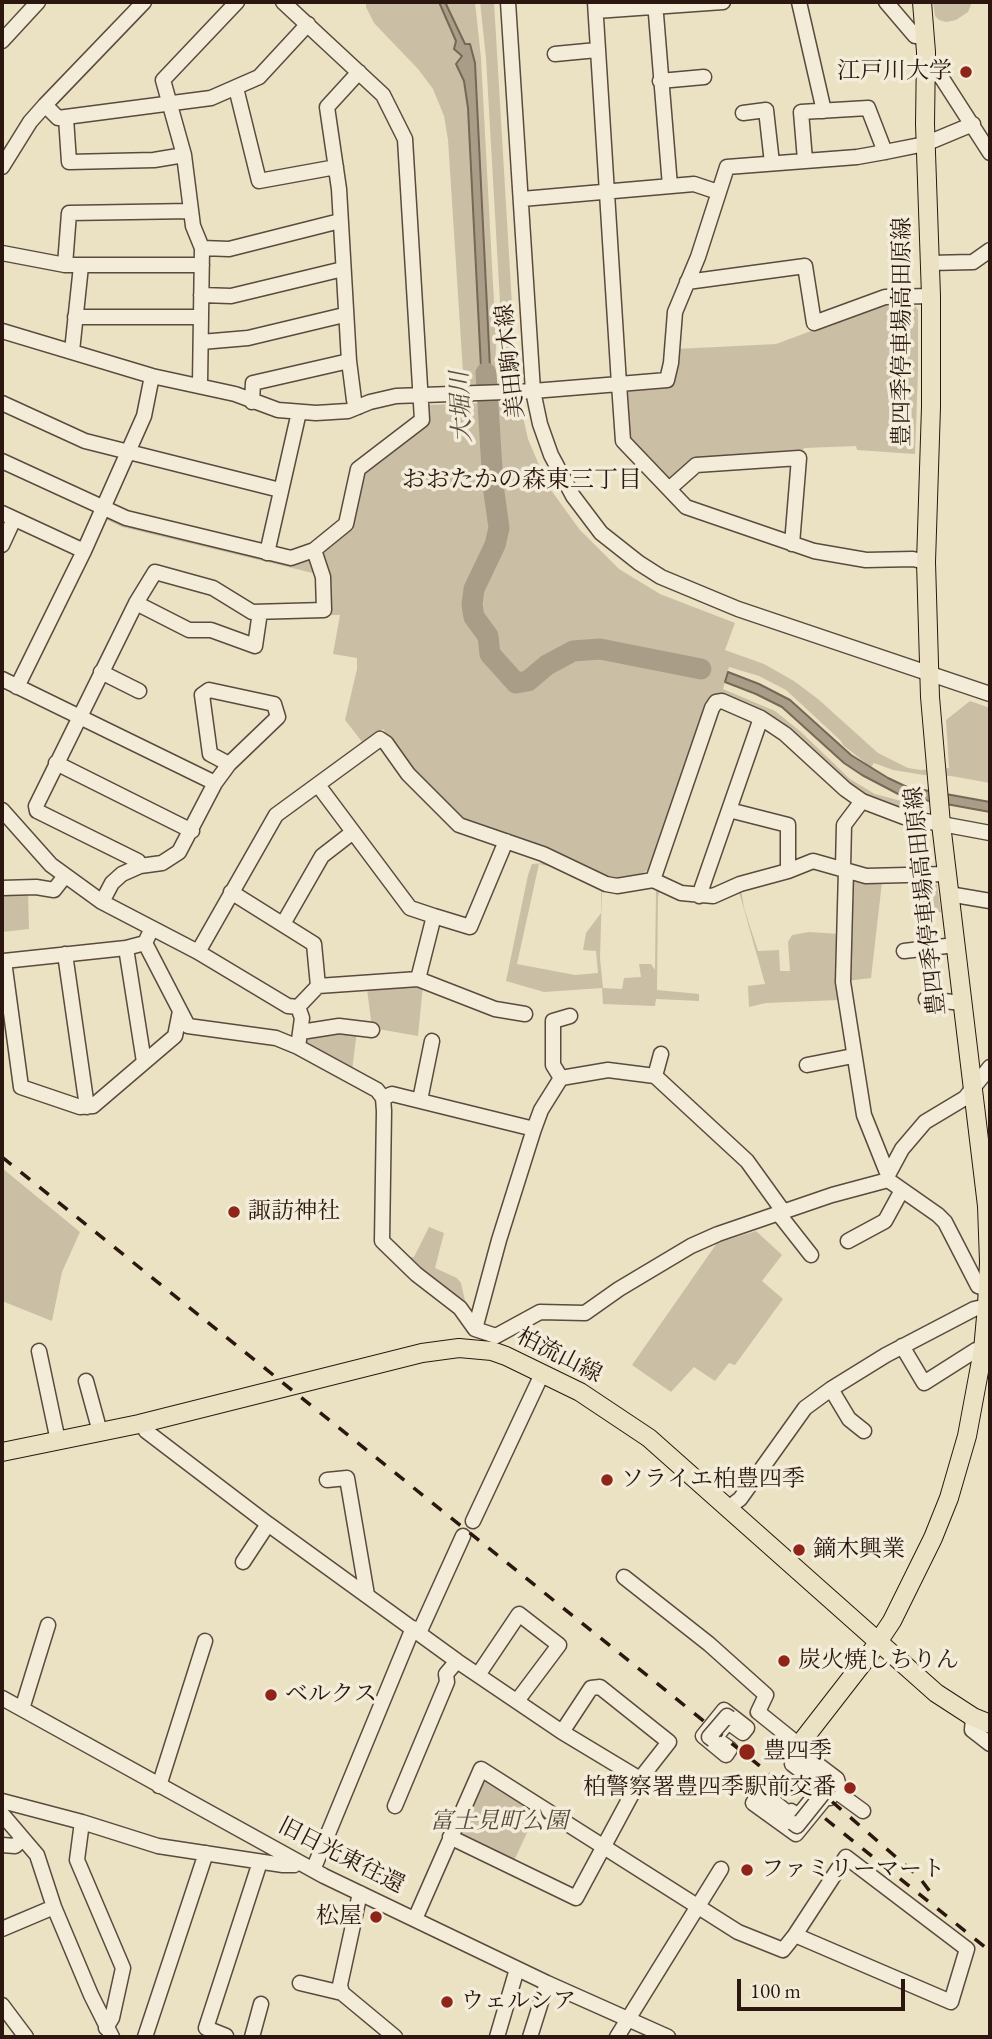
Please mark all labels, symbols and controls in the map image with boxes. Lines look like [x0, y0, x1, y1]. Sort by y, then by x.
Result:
place label: 江戸川大学 [837, 58, 952, 86]
marker: 江戸川大学 [958, 64, 974, 80]
street label: 豊四季停車場高田原線 [889, 217, 917, 447]
street label: 美田駒木線 [491, 302, 531, 420]
water label: 大堀川 [446, 370, 478, 444]
district label: おおたかの森東三丁目 [402, 466, 642, 494]
street label: 豊四季停車場高田原線 [900, 785, 952, 1017]
place label: 諏訪神社 [248, 1198, 340, 1226]
marker: 諏訪神社 [226, 1204, 242, 1220]
street label: 柏流山線 [512, 1323, 606, 1389]
place label: ソライエ柏豊四季 [621, 1466, 805, 1494]
marker: ソライエ柏豊四季 [599, 1472, 615, 1488]
place label: 鏑木興業 [813, 1536, 905, 1564]
marker: 鏑木興業 [791, 1542, 807, 1558]
place label: 炭火焼しちりん [798, 1647, 959, 1675]
marker: 炭火焼しちりん [776, 1653, 792, 1669]
place label: ベルクス [285, 1681, 377, 1709]
marker: ベルクス [263, 1687, 279, 1703]
place label: 豊四季 [763, 1738, 832, 1766]
marker: 豊四季 [737, 1742, 757, 1762]
place label: 柏警察署豊四季駅前交番 [583, 1774, 836, 1802]
marker: 柏警察署豊四季駅前交番 [842, 1780, 858, 1796]
park label: 富士見町公園 [430, 1808, 568, 1836]
street label: 旧日光東往還 [273, 1812, 409, 1900]
place label: ファミリーマート [761, 1856, 945, 1884]
marker: ファミリーマート [739, 1862, 755, 1878]
place label: 松屋 [316, 1903, 362, 1931]
marker: 松屋 [368, 1909, 384, 1925]
scale bar [740, 1966, 908, 2010]
text: 100 m [750, 1977, 801, 2004]
place label: ウェルシア [461, 1988, 576, 2016]
marker: ウェルシア [439, 1994, 455, 2010]

